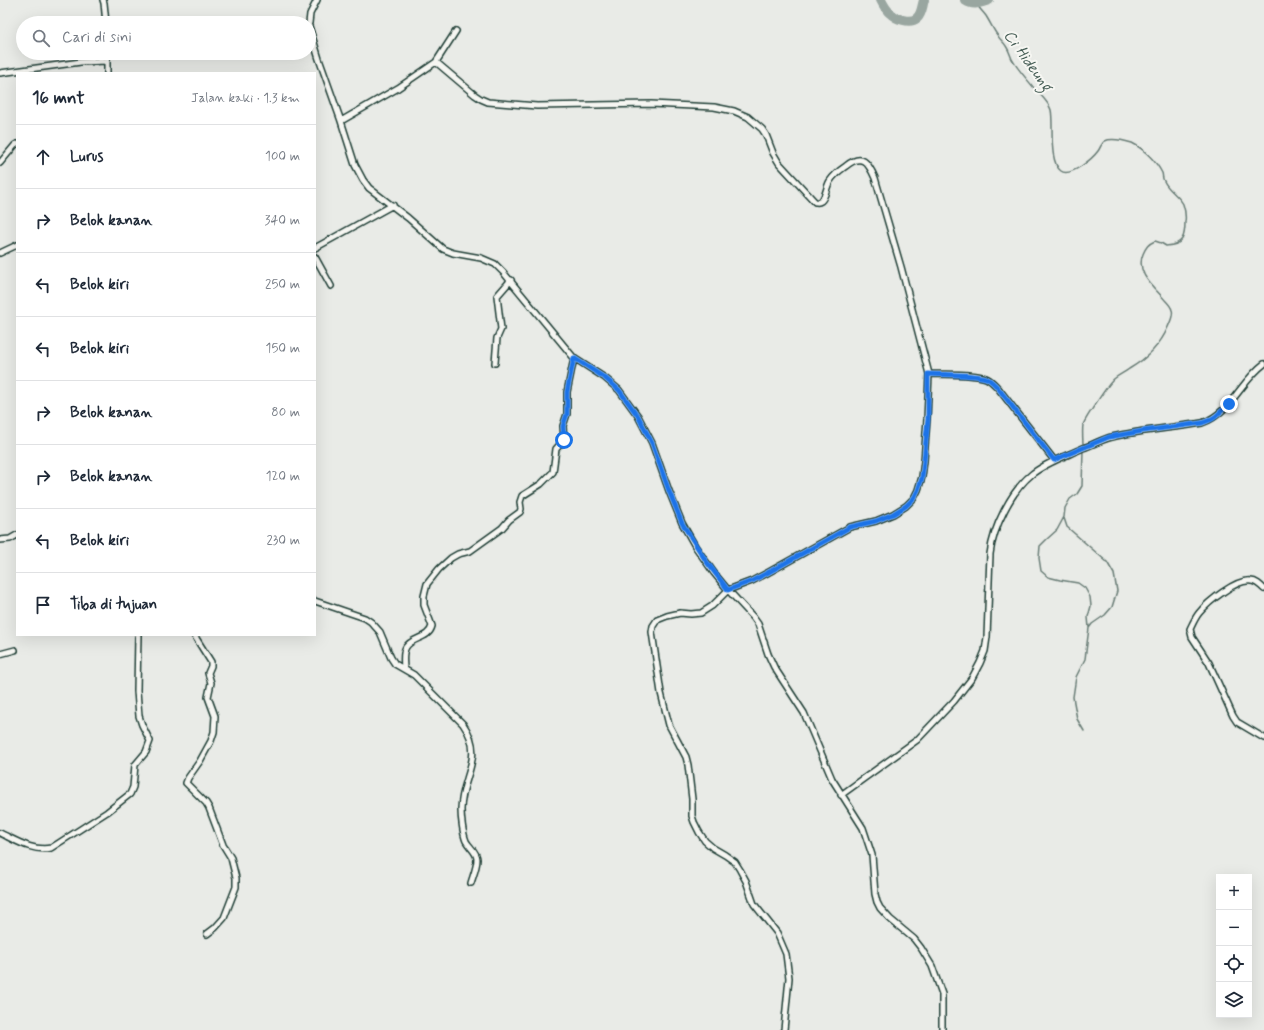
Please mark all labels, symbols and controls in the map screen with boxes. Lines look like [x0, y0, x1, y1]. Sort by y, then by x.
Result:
search box [16, 16, 316, 60]
water label: Ci Hideung [997, 26, 1058, 98]
icon: search [30, 27, 52, 49]
text: Cari di sini [62, 28, 132, 48]
text: 16 mnt [32, 87, 85, 109]
text: Jalan kaki · 1.3 km [191, 90, 300, 107]
icon: ahead [32, 146, 54, 168]
text: Lurus [70, 147, 103, 167]
text: 100 m [265, 148, 300, 165]
icon: right [32, 210, 54, 232]
text: Belok kanan [70, 211, 153, 231]
text: 340 m [265, 212, 300, 229]
icon: left [32, 274, 54, 296]
text: Belok kiri [70, 275, 129, 295]
text: 250 m [265, 276, 300, 293]
icon: left [32, 338, 54, 360]
text: Belok kiri [70, 339, 129, 359]
text: 150 m [266, 340, 300, 357]
route end [1220, 395, 1238, 413]
icon: right [32, 402, 54, 424]
text: Belok kanan [70, 403, 153, 423]
text: 80 m [271, 404, 300, 421]
route start [555, 431, 573, 449]
icon: right [32, 466, 54, 488]
text: Belok kanan [70, 467, 153, 487]
text: 120 m [266, 468, 300, 485]
icon: left [32, 530, 54, 552]
text: Belok kiri [70, 531, 129, 551]
text: 230 m [266, 532, 300, 549]
icon: arrive [32, 594, 54, 616]
text: Tiba di tujuan [70, 595, 157, 615]
map controls [1216, 874, 1252, 1018]
button: + [1216, 874, 1252, 910]
button: − [1216, 910, 1252, 946]
button: locate [1216, 946, 1252, 982]
button: layers [1216, 982, 1252, 1018]

